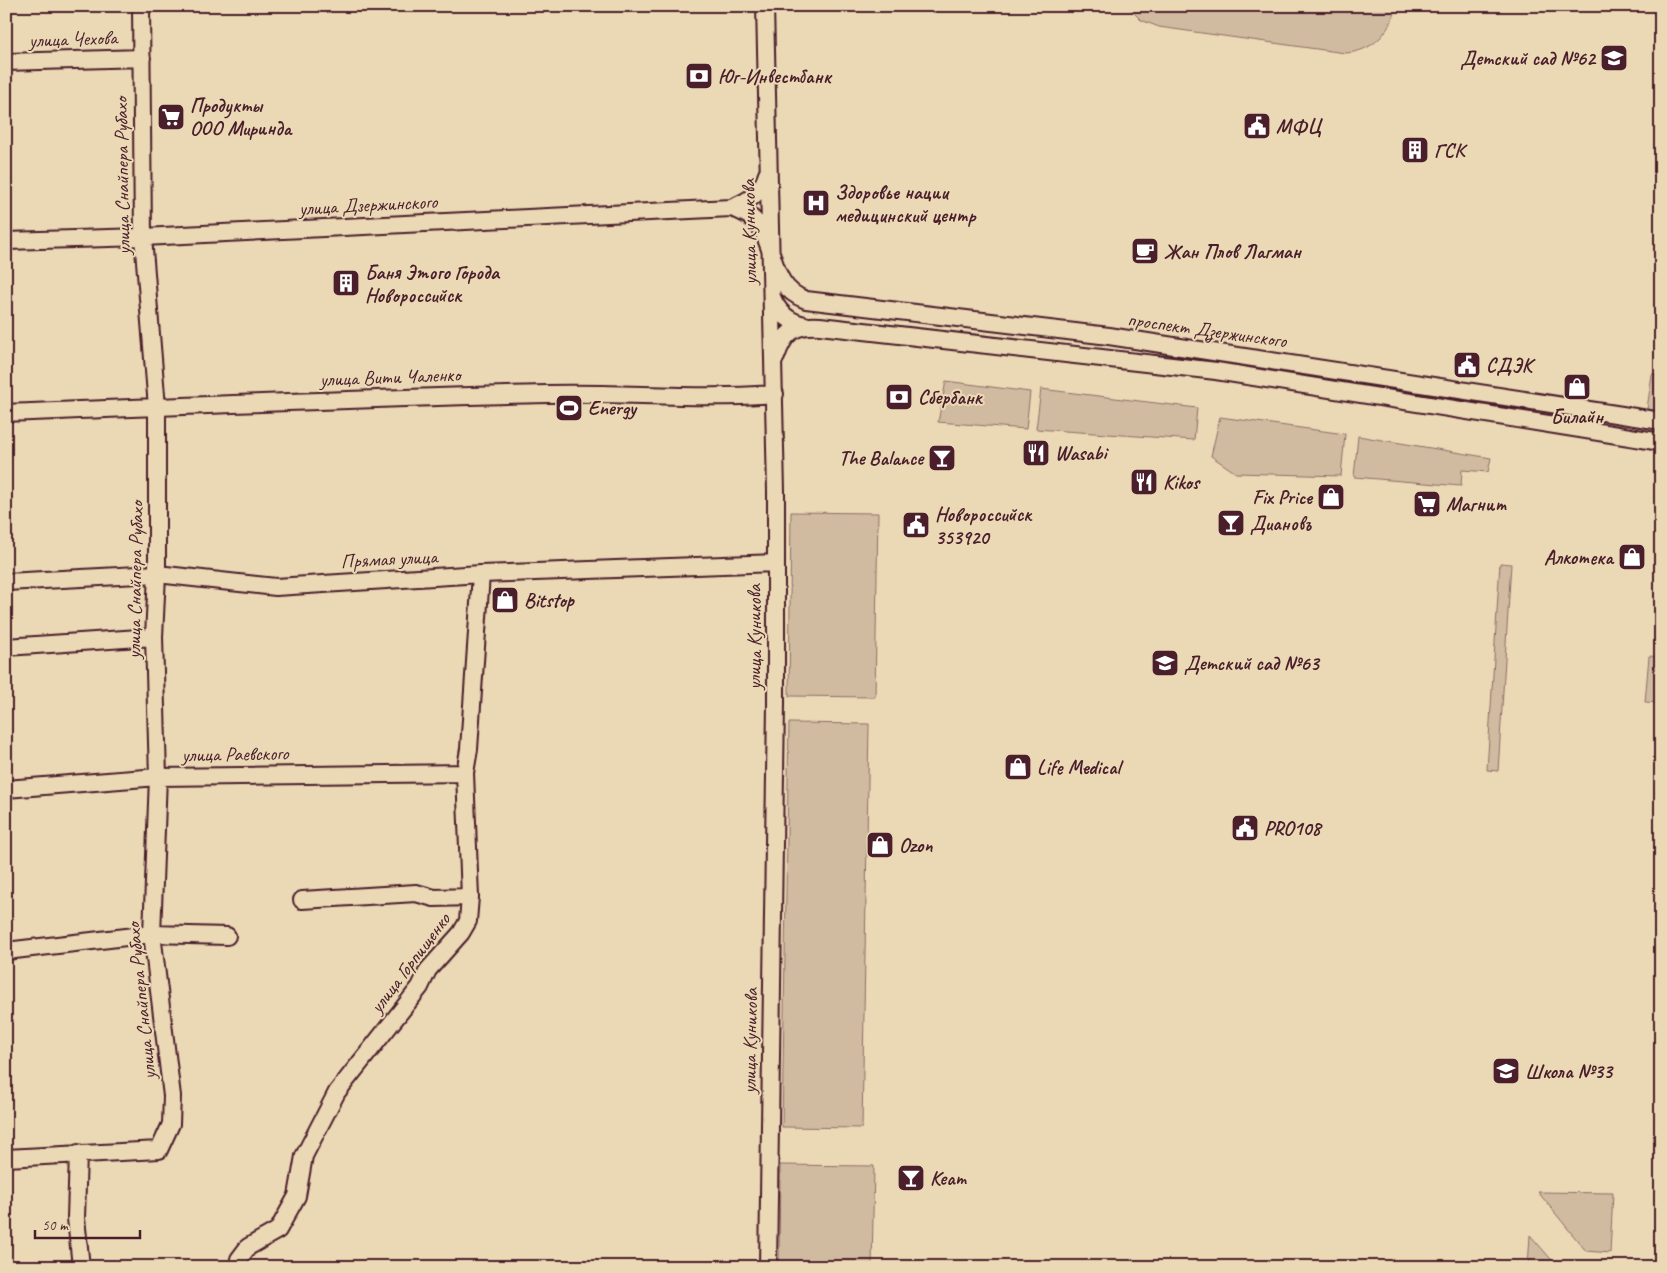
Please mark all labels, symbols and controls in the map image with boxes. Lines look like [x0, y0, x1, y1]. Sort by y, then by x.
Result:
street label: улица Чехова [27, 25, 119, 53]
school or university icon: Детский сад №62 [1599, 43, 1629, 73]
place label: Детский сад №62 [1460, 46, 1597, 71]
bank icon: Юг-Инвестбанк [684, 61, 714, 91]
place label: Юг-Инвестбанк [718, 64, 833, 89]
place label: Продукты ООО Миринда [190, 93, 294, 141]
street label: улица Снайпера Рубахо [108, 95, 136, 256]
supermarket icon: Продукты ООО Миринда [156, 102, 186, 132]
public building icon: МФЦ [1242, 111, 1272, 141]
place label: МФЦ [1276, 114, 1323, 139]
building icon: ГСК [1400, 135, 1430, 165]
place label: ГСК [1434, 138, 1468, 163]
street label: улица Куникова [736, 178, 762, 286]
place label: Здоровье нации медицинский центр [835, 180, 977, 228]
hospital icon: Здоровье нации медицинский центр [801, 188, 831, 218]
street label: улица Дзержинского [297, 189, 439, 221]
cafe icon: Жан Плов Лагман [1130, 236, 1160, 266]
place label: Жан Плов Лагман [1164, 239, 1303, 264]
place label: Баня Этого Города Новороссийск [365, 260, 501, 308]
building icon: Баня Этого Города Новороссийск [331, 268, 361, 298]
street label: проспект Дзержинского [1126, 306, 1289, 355]
public building icon: СДЭК [1452, 350, 1482, 380]
place label: СДЭК [1486, 353, 1536, 378]
street label: улица Вити Чаленко [318, 362, 463, 392]
shop icon: Билайн [1562, 372, 1592, 402]
bank icon: Сбербанк [884, 382, 914, 412]
place label: Сбербанк [918, 385, 984, 410]
sports icon: Energy [554, 393, 584, 423]
place label: Energy [588, 396, 638, 421]
place label: Билайн [1551, 404, 1604, 429]
restaurant icon: Wasabi [1021, 438, 1051, 468]
place label: Wasabi [1055, 441, 1109, 466]
bar icon: The Balance [927, 443, 957, 473]
place label: The Balance [839, 446, 925, 471]
restaurant icon: Kikos [1129, 467, 1159, 497]
place label: Kikos [1163, 470, 1201, 495]
shop icon: Fix Price [1316, 482, 1346, 512]
place label: Fix Price [1252, 485, 1313, 510]
supermarket icon: Магнит [1412, 489, 1442, 519]
place label: Магнит [1446, 492, 1507, 517]
street label: улица Снайпера Рубахо [121, 499, 149, 660]
place label: Новороссийск 353920 [935, 502, 1033, 550]
bar icon: Диановъ [1216, 508, 1246, 538]
public building icon: Новороссийск 353920 [901, 510, 931, 540]
place label: Диановъ [1250, 511, 1312, 536]
shop icon: Алкотека [1617, 542, 1647, 572]
street label: Прямая улица [340, 544, 440, 574]
place label: Алкотека [1544, 545, 1615, 570]
street label: улица Куникова [742, 583, 767, 691]
shop icon: Bitstop [490, 585, 520, 615]
place label: Bitstop [524, 588, 575, 613]
school or university icon: Детский сад №63 [1150, 648, 1180, 678]
place label: Детский сад №63 [1184, 651, 1321, 676]
street label: улица Раевского [180, 741, 290, 767]
shop icon: Life Medical [1003, 752, 1033, 782]
place label: Life Medical [1037, 755, 1124, 780]
public building icon: PRO108 [1230, 813, 1260, 843]
place label: PRO108 [1264, 816, 1323, 841]
shop icon: Ozon [865, 830, 895, 860]
place label: Ozon [899, 833, 933, 858]
street label: улица Горпищенко [364, 907, 456, 1019]
street label: улица Снайпера Рубахо [120, 919, 162, 1082]
street label: улица Куникова [737, 987, 763, 1095]
school or university icon: Школа №33 [1491, 1056, 1521, 1086]
place label: Школа №33 [1525, 1059, 1614, 1084]
bar icon: Кеат [896, 1163, 926, 1193]
place label: Кеат [930, 1166, 968, 1191]
scale bar [35, 1208, 140, 1240]
text: 50 m [42, 1216, 69, 1235]

